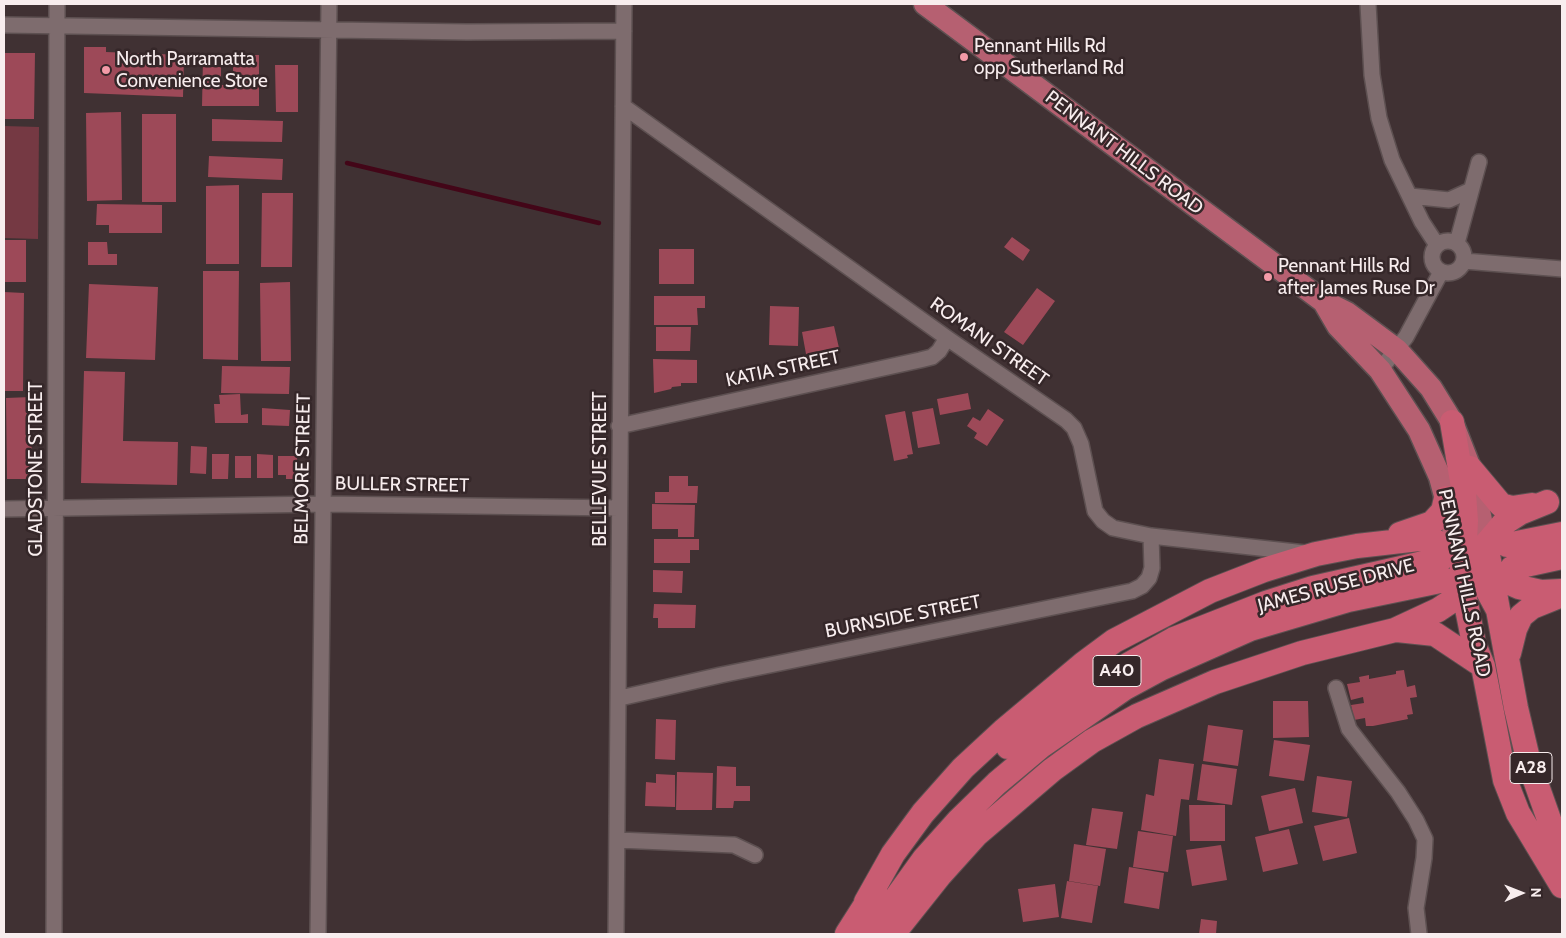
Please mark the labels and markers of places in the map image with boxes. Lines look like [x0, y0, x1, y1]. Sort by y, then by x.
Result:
place label: Pennant Hills Rd opp Sutherland Rd [974, 35, 1124, 79]
place label: North Parramatta Convenience Store [116, 48, 268, 92]
marker: Pennant Hills Rd opp Sutherland Rd [958, 51, 970, 63]
marker: North Parramatta Convenience Store [100, 64, 112, 76]
place label: Pennant Hills Rd after James Ruse Dr [1278, 255, 1435, 299]
marker: Pennant Hills Rd after James Ruse Dr [1262, 271, 1274, 283]

